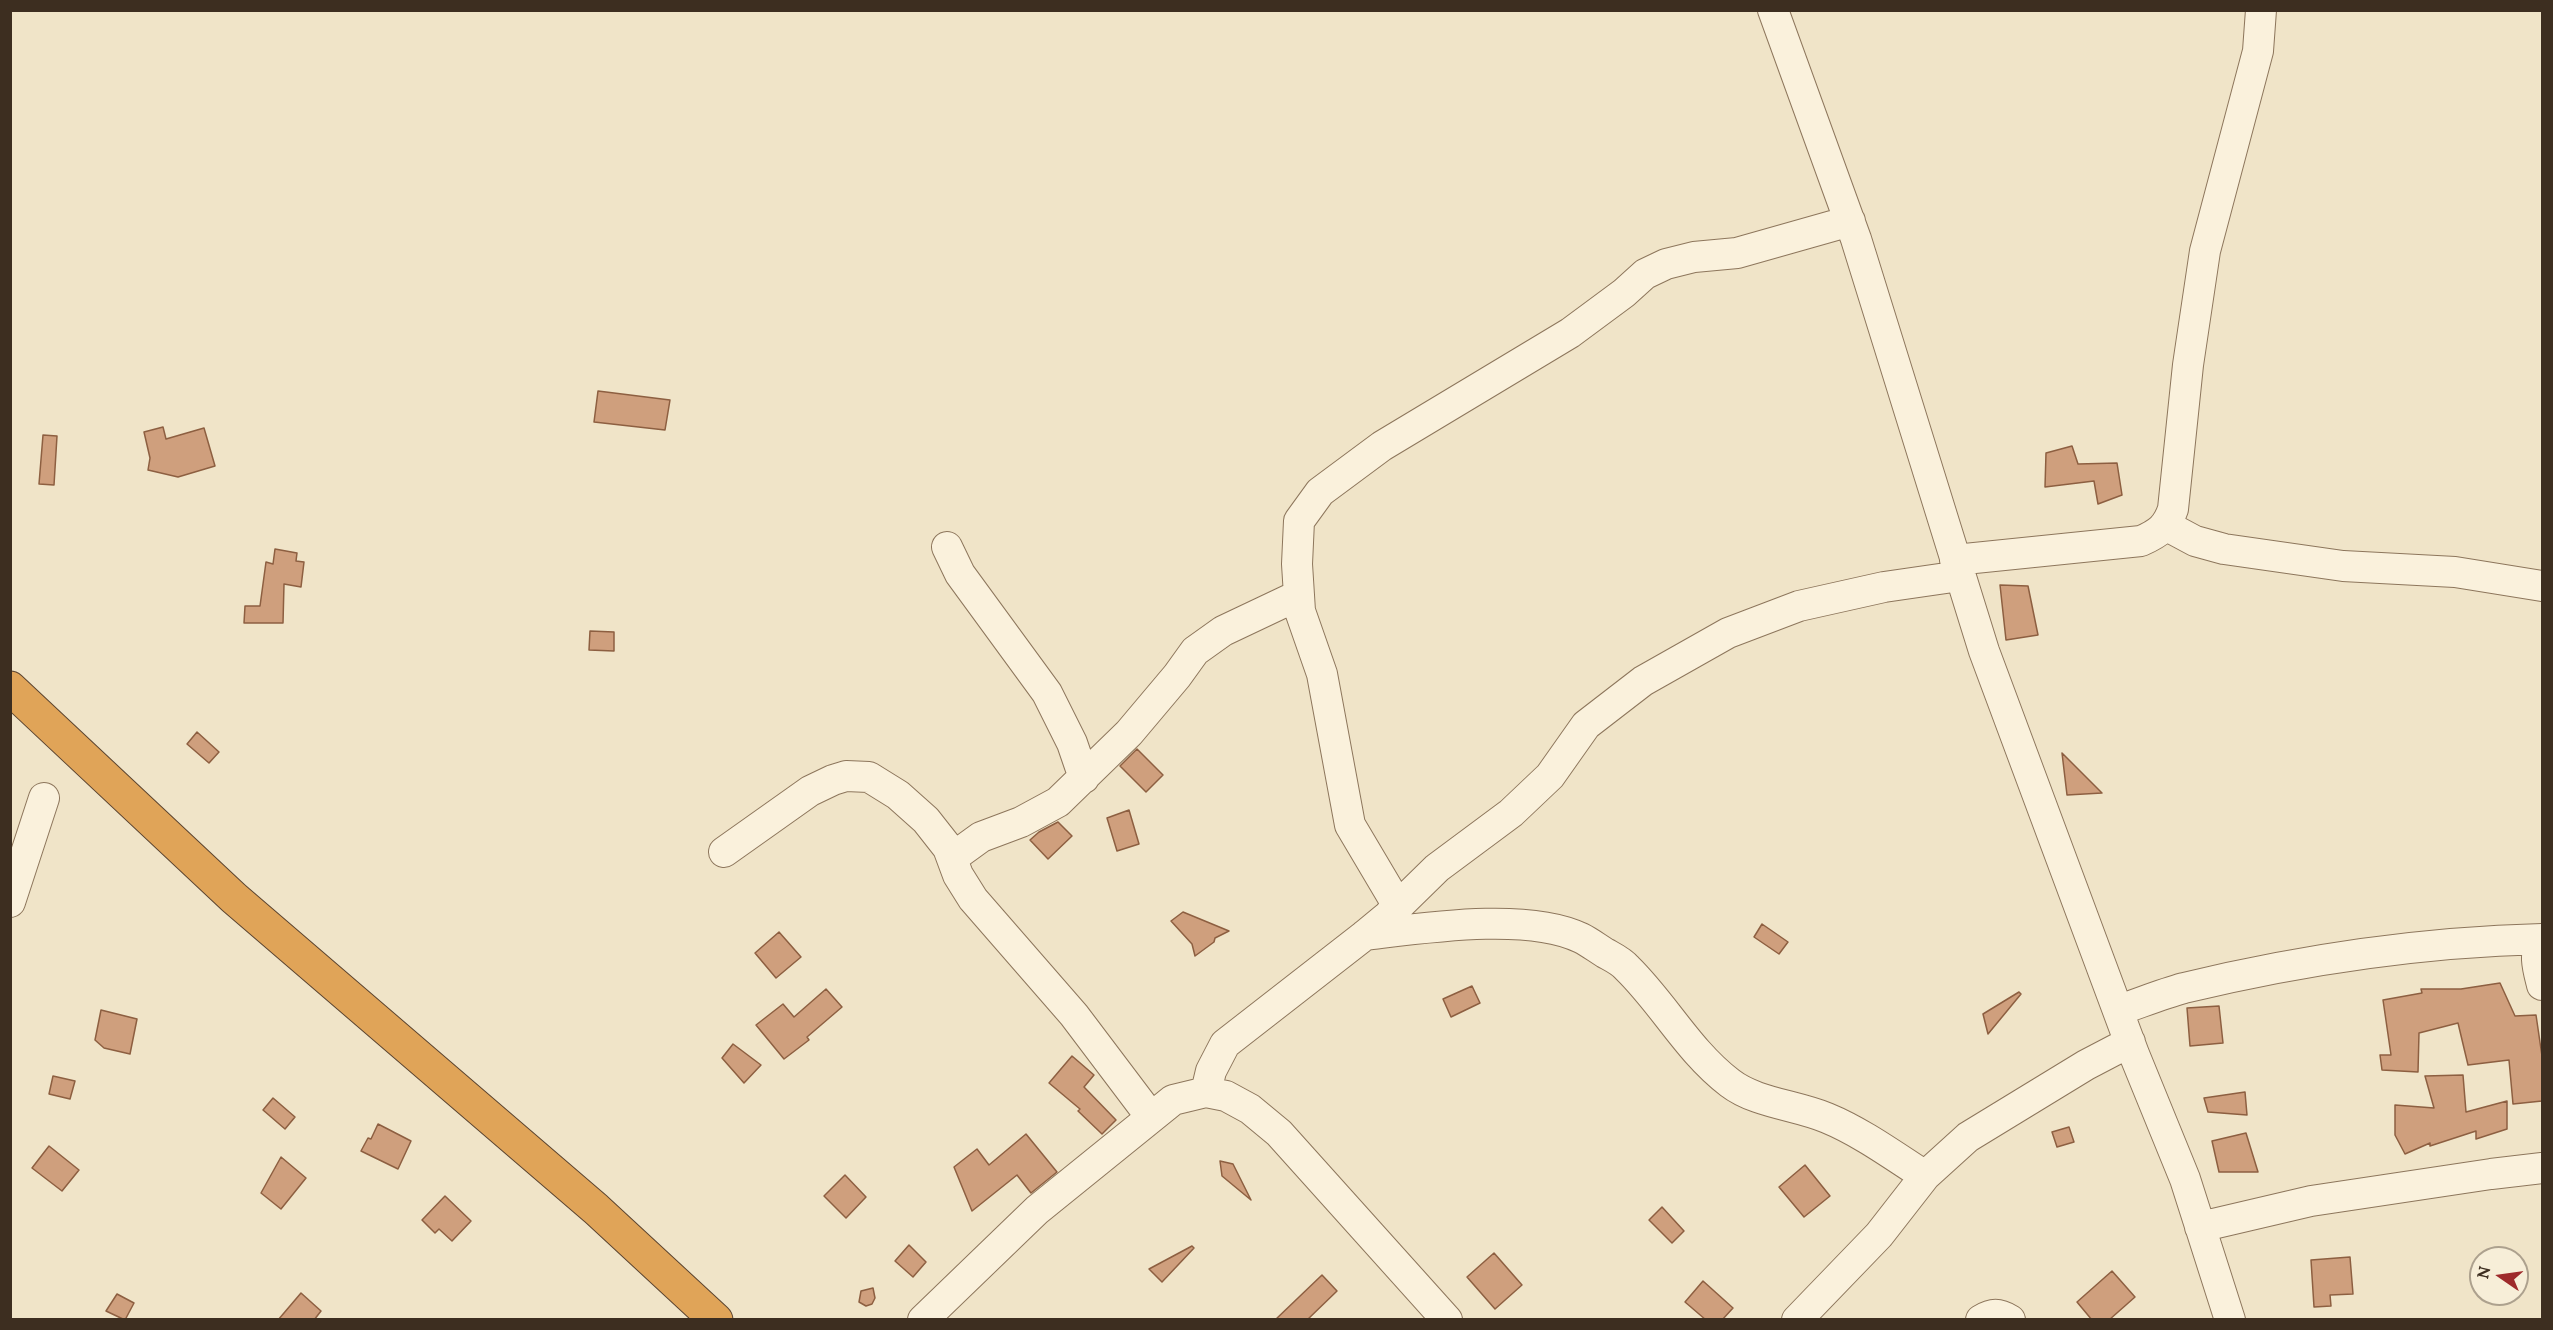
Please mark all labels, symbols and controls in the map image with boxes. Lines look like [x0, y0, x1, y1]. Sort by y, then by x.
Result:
north arrow [2469, 1246, 2529, 1306]
text: N [2472, 1264, 2495, 1281]

